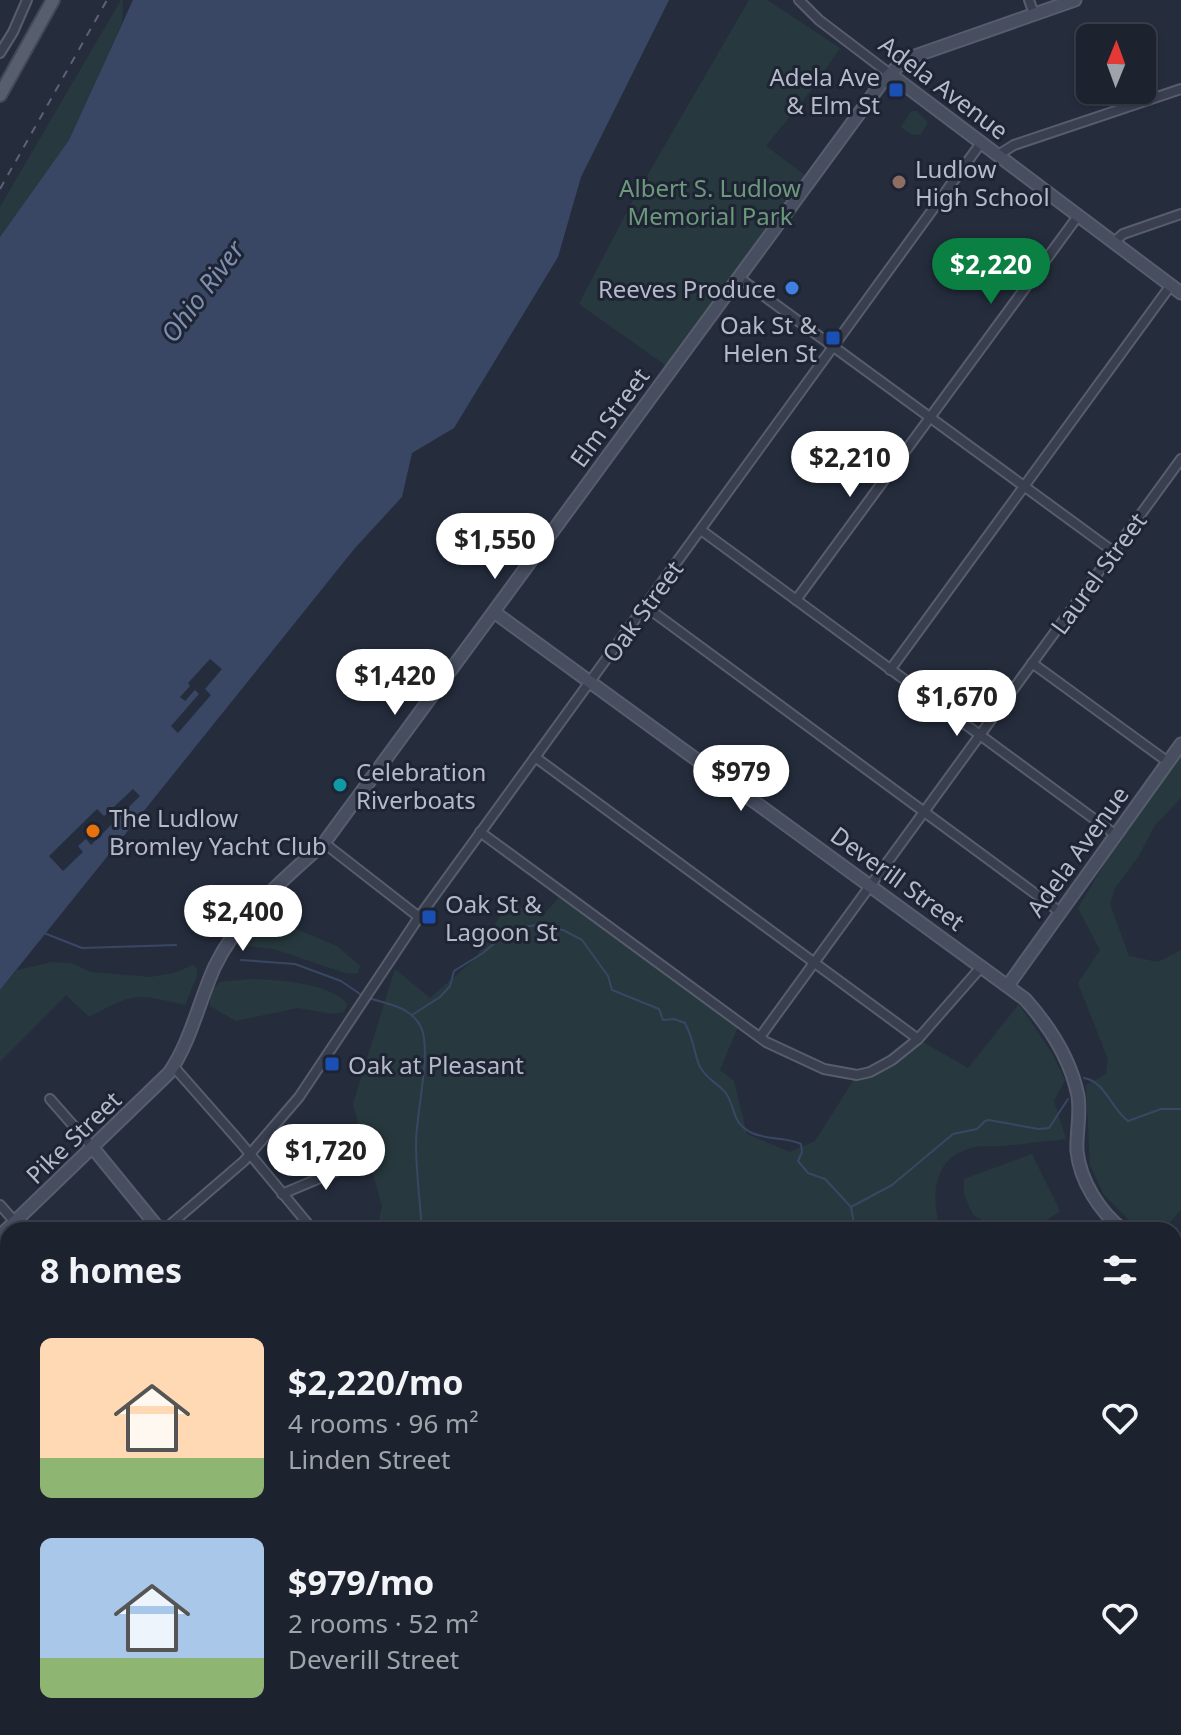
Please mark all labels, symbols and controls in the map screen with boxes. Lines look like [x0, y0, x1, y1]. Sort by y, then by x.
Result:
north arrow [1076, 24, 1156, 104]
map controls [1076, 24, 1156, 104]
street label: Adela Avenue [873, 28, 1015, 146]
place label: Adela Ave & Elm St [769, 60, 880, 121]
marker: Adela Ave & Elm St [887, 81, 905, 99]
place label: Ludlow High School [915, 152, 1050, 213]
park label: Albert S. Ludlow Memorial Park [619, 171, 801, 232]
marker: Ludlow High School [890, 173, 908, 191]
water label: Ohio River [152, 231, 253, 349]
pin: $2,220 [926, 238, 1056, 306]
text: $2,220 [950, 246, 1032, 282]
place label: Reeves Produce [598, 272, 776, 305]
marker: Reeves Produce [783, 279, 801, 297]
place label: Oak St & Helen St [720, 308, 817, 369]
marker: Oak St & Helen St [824, 329, 842, 347]
street label: Elm Street [562, 360, 656, 473]
pin: $2,210 [785, 431, 915, 499]
text: $2,210 [809, 439, 891, 475]
street label: Laurel Street [1043, 505, 1154, 641]
pin: $1,550 [430, 513, 560, 581]
text: $1,550 [454, 521, 536, 557]
street label: Oak Street [594, 553, 690, 669]
pin: $1,420 [330, 649, 460, 717]
text: $1,420 [354, 657, 436, 693]
pin: $1,670 [892, 670, 1022, 738]
text: $1,670 [916, 678, 998, 714]
pin: $979 [694, 745, 788, 813]
text: $979 [711, 753, 771, 789]
place label: Celebration Riverboats [356, 755, 486, 816]
marker: Celebration Riverboats [331, 776, 349, 794]
street label: Adela Avenue [1018, 779, 1136, 923]
place label: The Ludlow Bromley Yacht Club [109, 801, 327, 862]
street label: Deverill Street [824, 818, 972, 938]
marker: The Ludlow Bromley Yacht Club [84, 822, 102, 840]
pin: $2,400 [178, 885, 308, 953]
place label: Oak St & Lagoon St [445, 887, 558, 948]
text: $2,400 [202, 893, 284, 929]
marker: Oak St & Lagoon St [420, 908, 438, 926]
place label: Oak at Pleasant [348, 1048, 524, 1081]
marker: Oak at Pleasant [323, 1055, 341, 1073]
street label: Pike Street [18, 1083, 128, 1191]
pin: $1,720 [261, 1124, 391, 1192]
text: $1,720 [285, 1132, 367, 1168]
text: 8 homes [40, 1247, 182, 1293]
icon: filters [1098, 1248, 1142, 1292]
text: $2,220/mo [288, 1359, 463, 1405]
icon: home [104, 1370, 200, 1466]
icon: heart [1098, 1396, 1142, 1440]
text: 4 rooms · 96 m² [288, 1405, 478, 1441]
text: Linden Street [288, 1441, 450, 1477]
text: $979/mo [288, 1559, 434, 1605]
icon: home [104, 1570, 200, 1666]
icon: heart [1098, 1596, 1142, 1640]
text: 2 rooms · 52 m² [288, 1605, 478, 1641]
text: Deverill Street [288, 1641, 459, 1677]

